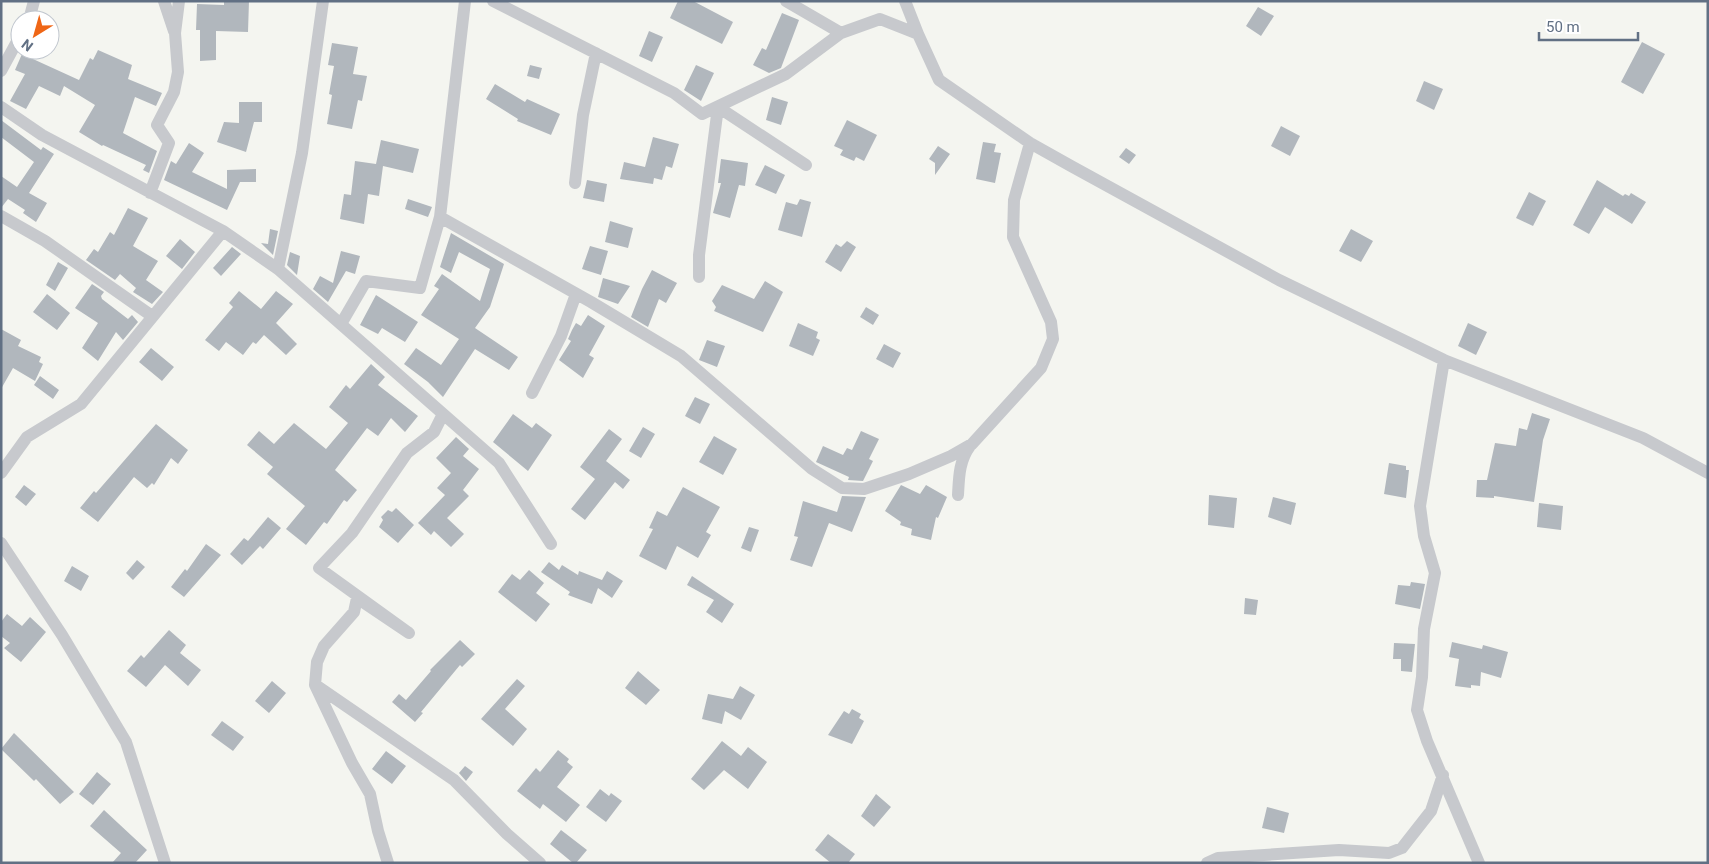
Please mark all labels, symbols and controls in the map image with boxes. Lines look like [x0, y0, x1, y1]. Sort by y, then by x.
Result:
north arrow [10, 10, 60, 60]
scale bar [1539, 10, 1638, 42]
text: 50 m [1546, 18, 1580, 36]
text: N [18, 36, 36, 55]

